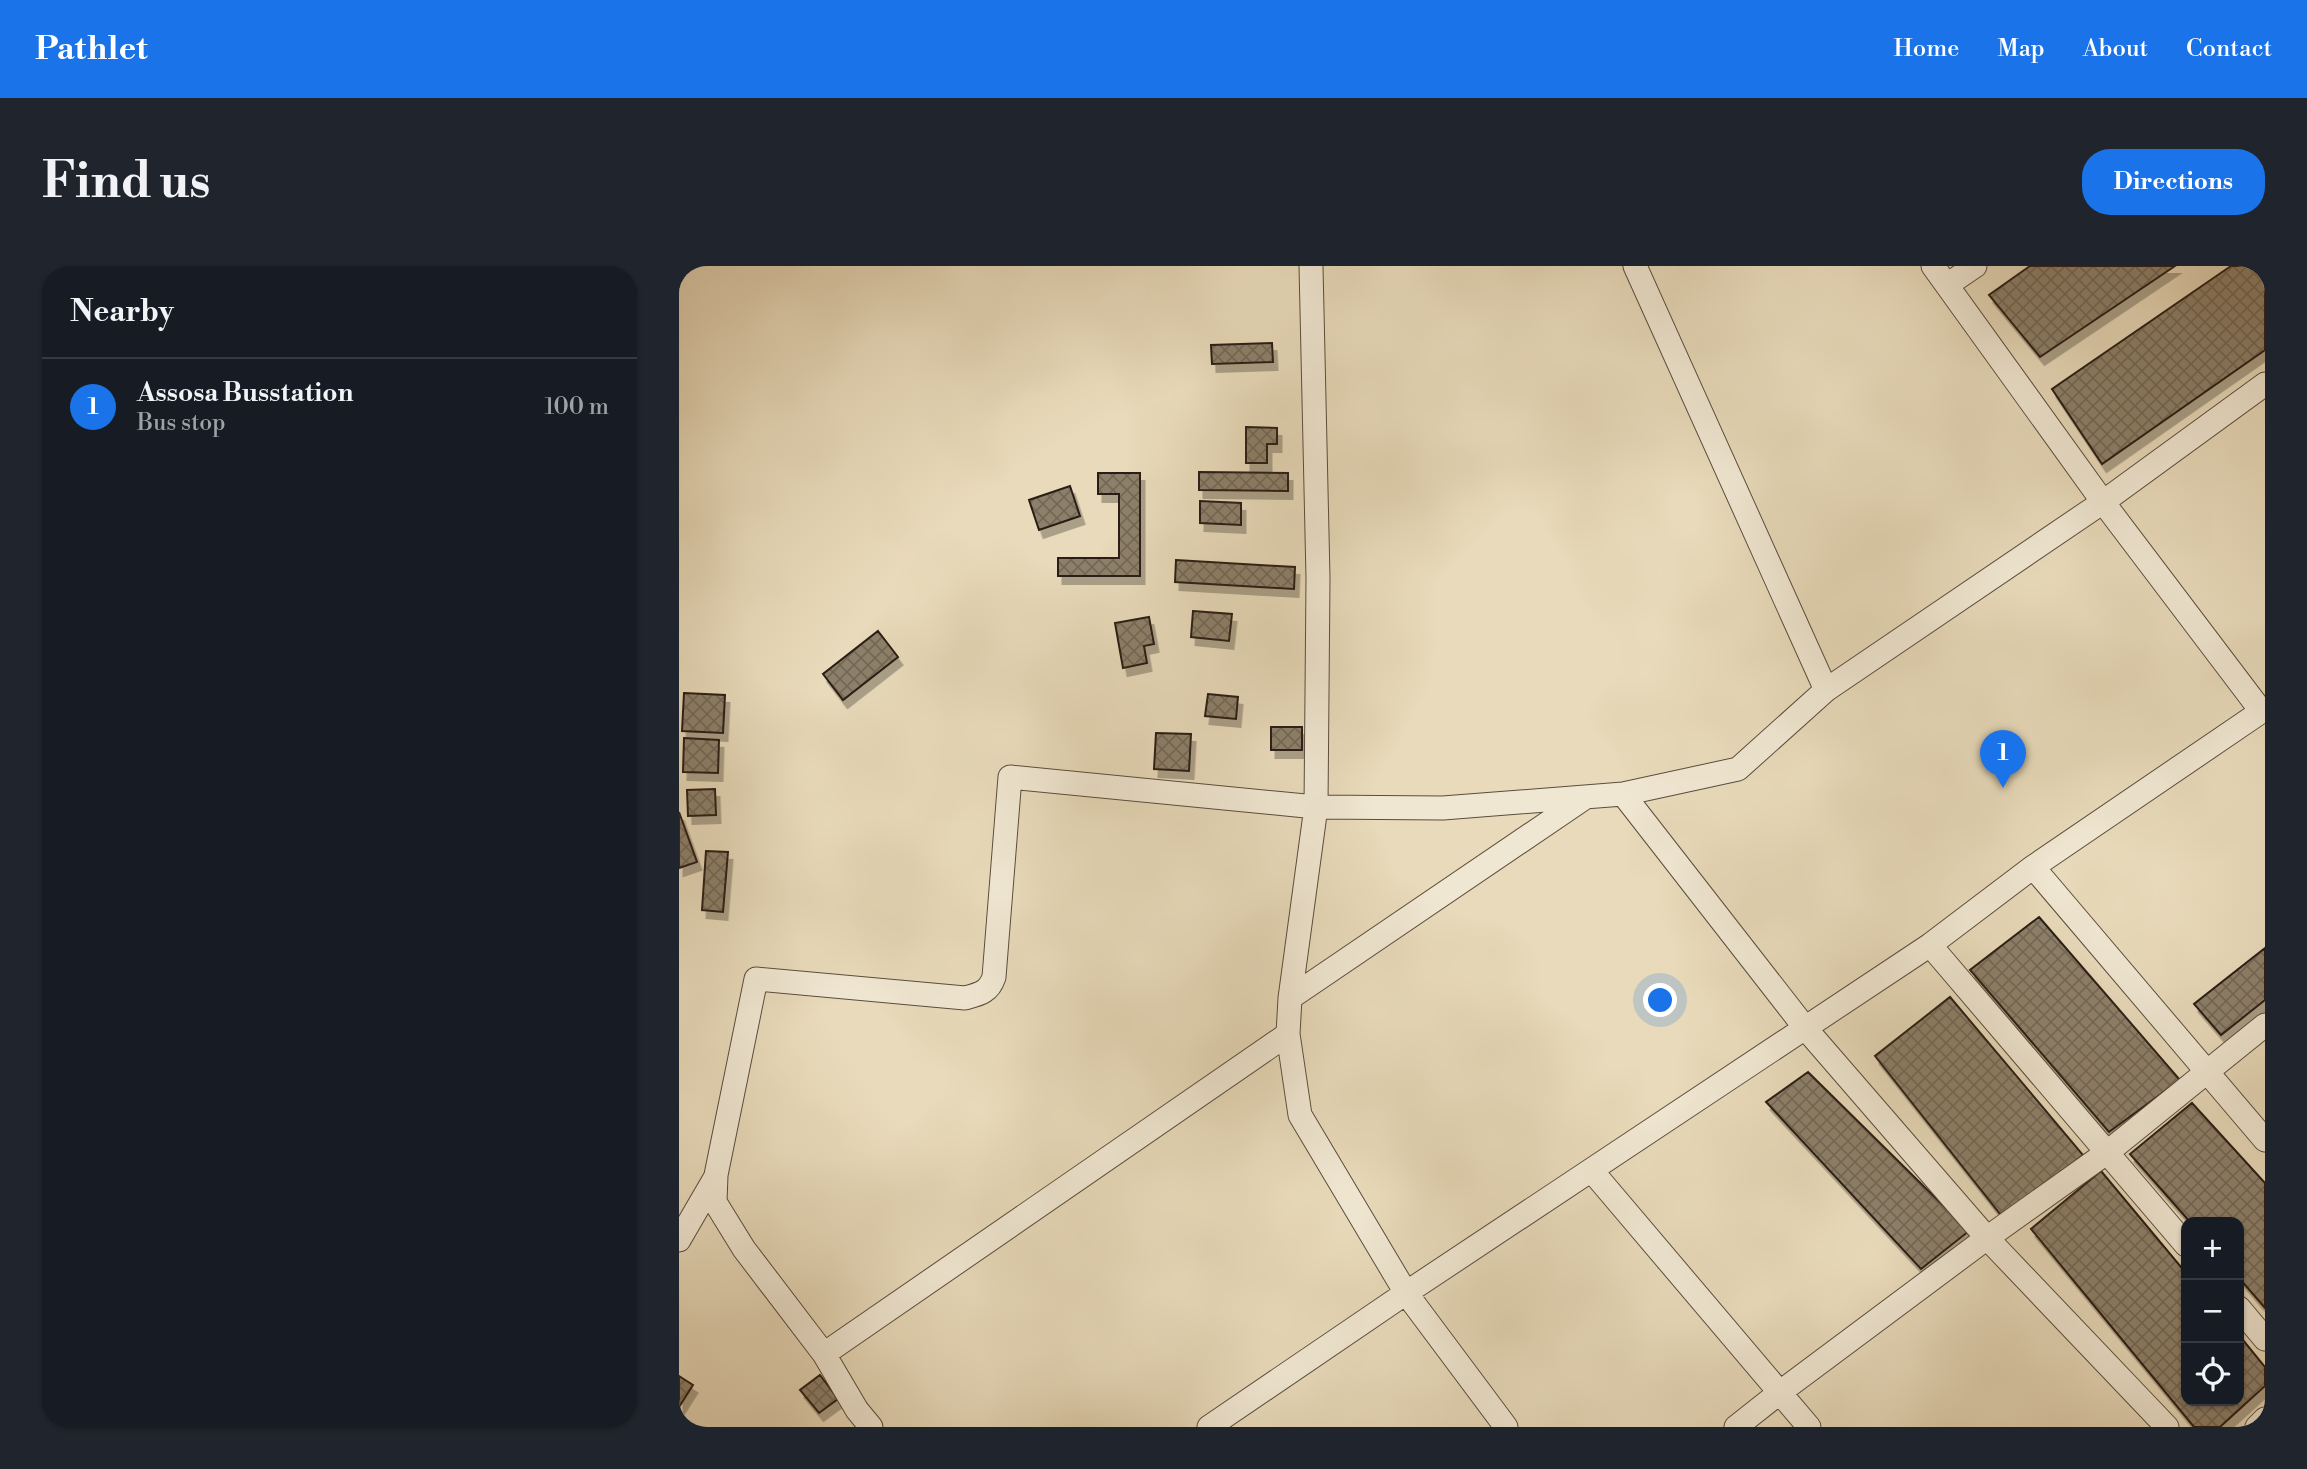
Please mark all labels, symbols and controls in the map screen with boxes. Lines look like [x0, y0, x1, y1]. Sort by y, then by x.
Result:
text: Pathlet [35, 29, 148, 70]
text: Home [1894, 34, 1959, 64]
text: Map [1997, 34, 2045, 64]
text: About [2083, 34, 2148, 64]
text: Contact [2186, 34, 2272, 64]
button: Directions [2082, 149, 2265, 215]
text: Find us [42, 152, 211, 213]
text: Nearby [70, 293, 174, 331]
text: Assosa Busstation [137, 377, 353, 409]
text: 1 [87, 393, 99, 421]
text: 100 m [544, 393, 609, 421]
text: Bus stop [137, 409, 225, 437]
pin: 1 [1980, 730, 2026, 788]
your location [1643, 983, 1677, 1017]
map controls [2181, 1217, 2244, 1406]
button: + [2181, 1217, 2244, 1280]
button: − [2181, 1280, 2244, 1343]
button: locate [2181, 1343, 2244, 1406]

